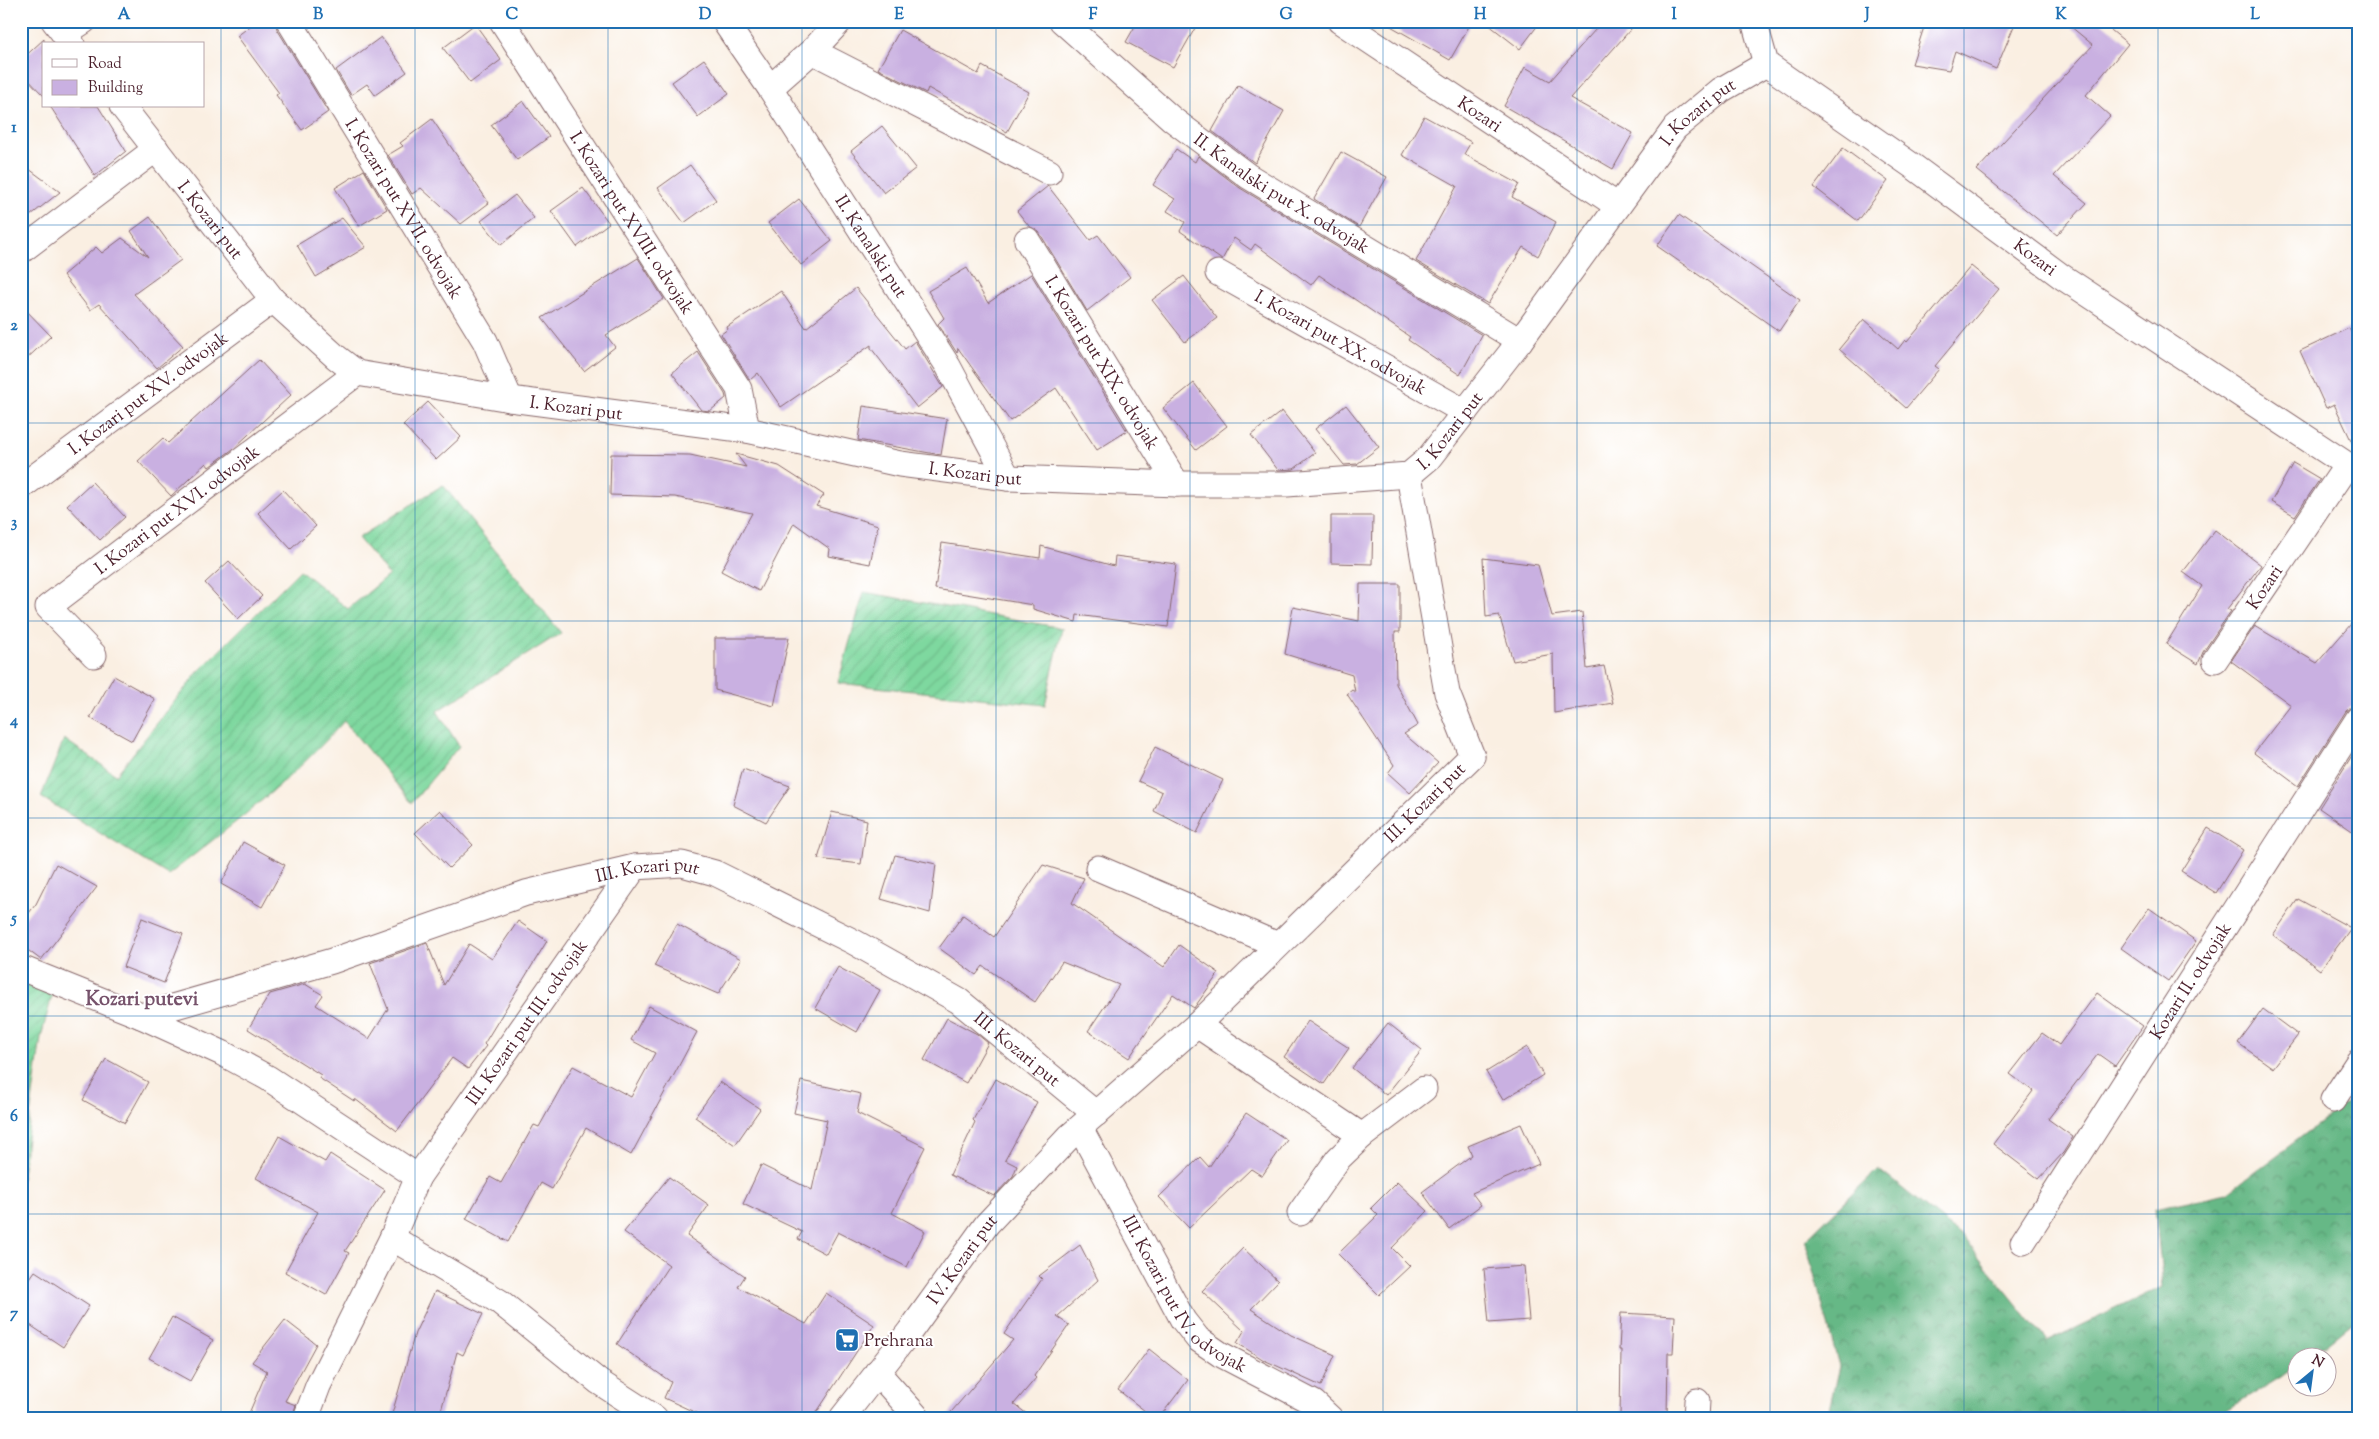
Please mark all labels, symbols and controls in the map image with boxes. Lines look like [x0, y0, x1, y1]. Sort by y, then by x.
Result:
text: A [118, 4, 131, 27]
text: B [313, 4, 323, 27]
text: C [506, 4, 519, 27]
text: D [699, 4, 712, 27]
text: E [894, 4, 904, 27]
text: F [1089, 4, 1098, 27]
text: G [1279, 4, 1293, 27]
text: H [1474, 4, 1487, 27]
text: I [1671, 4, 1677, 27]
text: J [1863, 4, 1870, 27]
text: K [2055, 4, 2067, 27]
text: L [2250, 4, 2260, 27]
legend [42, 42, 205, 108]
text: Road [88, 54, 122, 75]
street label: I. Kozari put [1655, 73, 1741, 152]
text: Building [88, 78, 143, 99]
street label: Kozari [1451, 91, 1506, 140]
street label: I. Kozari put XVII. odvojak [337, 114, 468, 305]
text: 1 [11, 117, 17, 140]
street label: I. Kozari put XVIII. odvojak [562, 127, 699, 321]
street label: II. Kanalski put X. odvojak [1187, 128, 1374, 262]
street label: I. Kozari put [170, 176, 248, 266]
street label: II. Kanalski put [827, 191, 912, 304]
street label: Kozari [2007, 234, 2061, 284]
street label: I. Kozari put XIX. odvojak [1037, 272, 1164, 456]
street label: I. Kozari put XX. odvojak [1249, 285, 1431, 403]
text: 2 [10, 315, 18, 338]
street label: I. Kozari put XV. odvojak [64, 326, 235, 462]
street label: I. Kozari put [1412, 387, 1491, 478]
street label: I. Kozari put [528, 391, 624, 429]
street label: I. Kozari put XVI. odvojak [90, 440, 266, 582]
street label: I. Kozari put [927, 457, 1022, 493]
text: 3 [11, 512, 18, 535]
street label: Kozari [2242, 561, 2290, 616]
text: 4 [9, 710, 18, 733]
street label: III. Kozari put [1379, 758, 1473, 850]
street label: III. Kozari put [593, 853, 702, 891]
text: 5 [9, 908, 17, 931]
street label: Kozari II. odvojak [2145, 918, 2239, 1046]
street label: III. Kozari put III. odvojak [461, 935, 595, 1111]
district label: Kozari putevi [85, 986, 199, 1015]
street label: III. Kozari put [967, 1007, 1065, 1094]
text: 6 [10, 1106, 18, 1129]
street label: IV. Kozari put [922, 1209, 1005, 1311]
street label: III. Kozari put IV. odvojak [1114, 1211, 1251, 1381]
text: 7 [10, 1303, 19, 1326]
supermarket icon: Prehrana [834, 1327, 860, 1353]
place label: Prehrana [864, 1329, 933, 1355]
north arrow [2286, 1346, 2336, 1396]
text: N [2308, 1351, 2327, 1374]

